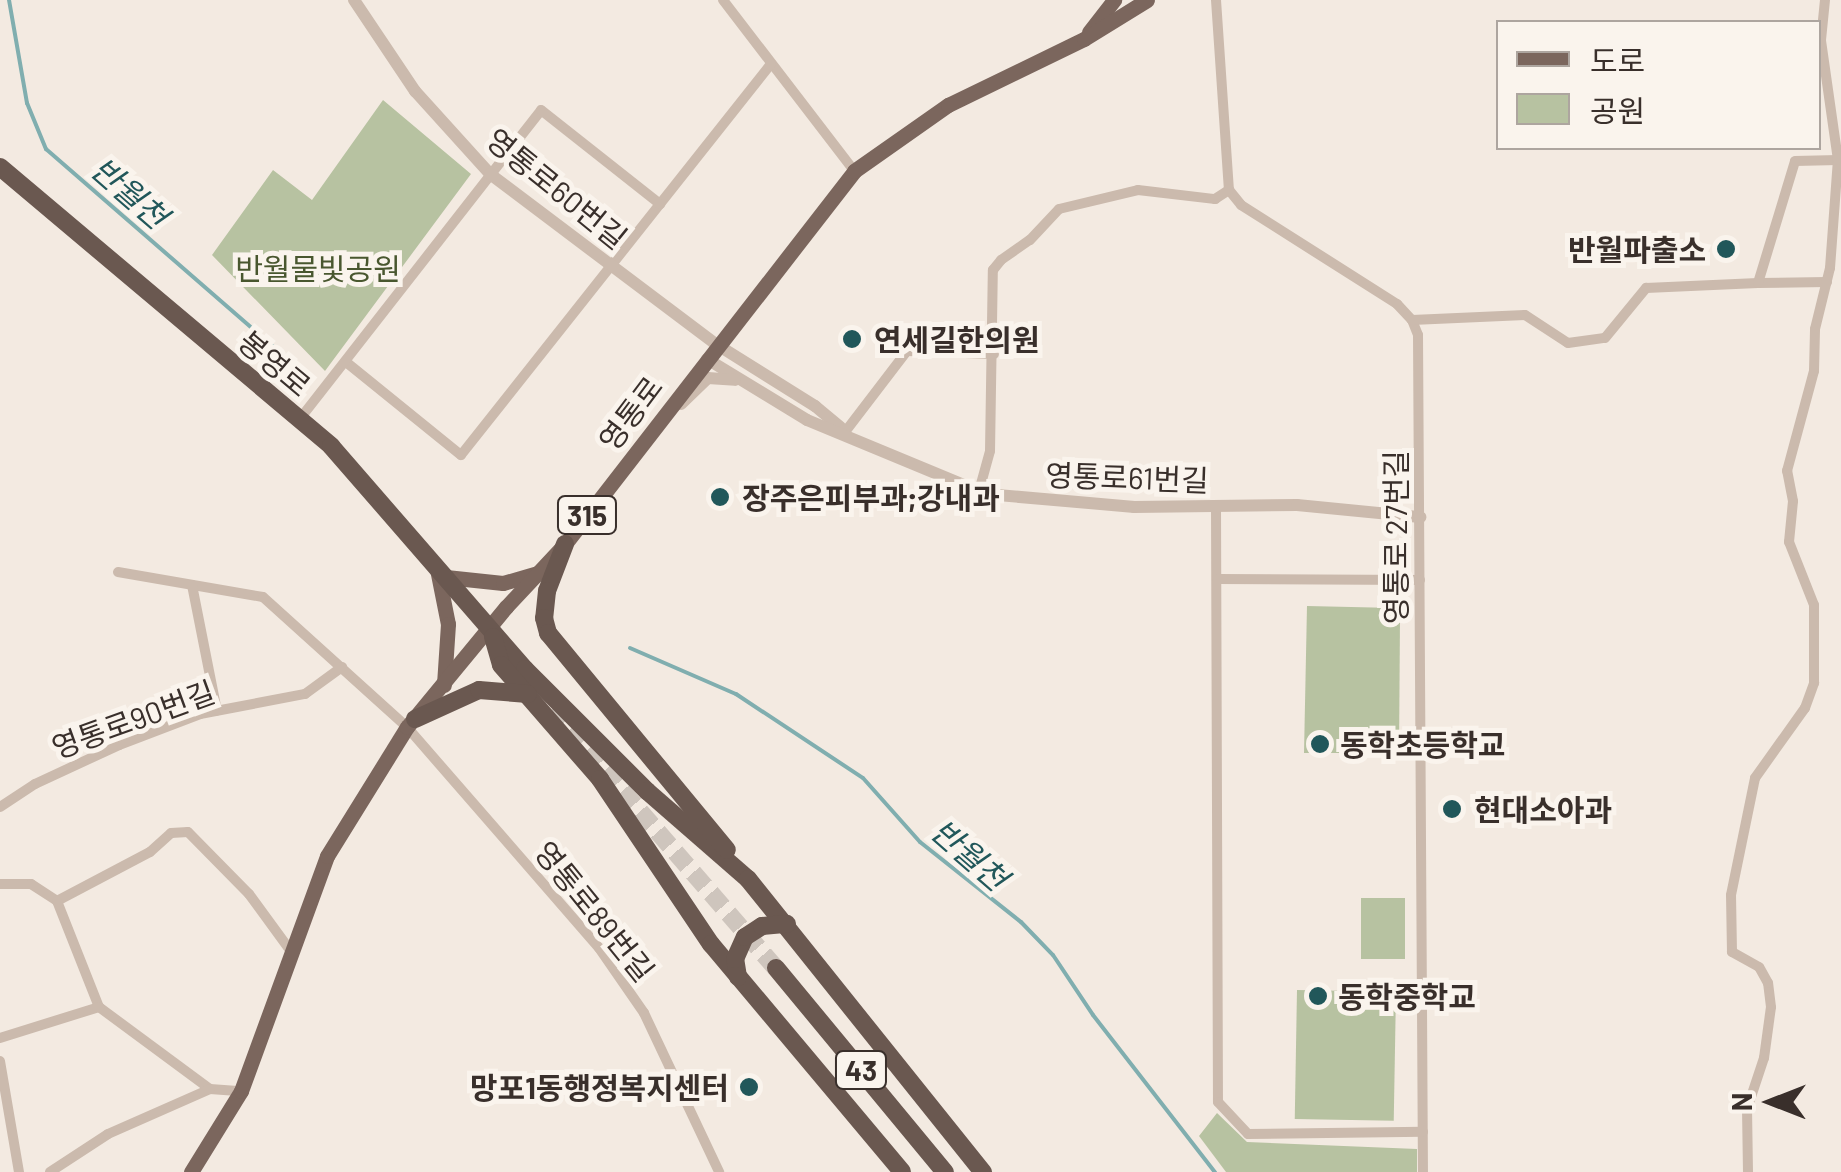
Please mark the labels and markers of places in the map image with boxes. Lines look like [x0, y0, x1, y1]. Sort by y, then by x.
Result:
place label: 반월파출소 [1568, 231, 1706, 267]
marker: 반월파출소 [1715, 238, 1737, 260]
place label: 연세길한의원 [874, 321, 1040, 357]
marker: 연세길한의원 [839, 326, 865, 352]
place label: 장주은피부과;강내과 [742, 479, 1000, 515]
marker: 장주은피부과;강내과 [707, 484, 733, 510]
place label: 동학초등학교 [1340, 726, 1506, 762]
marker: 동학초등학교 [1309, 733, 1331, 755]
place label: 현대소아과 [1474, 791, 1612, 827]
marker: 현대소아과 [1439, 796, 1465, 822]
place label: 동학중학교 [1338, 978, 1476, 1014]
marker: 동학중학교 [1307, 985, 1329, 1007]
place label: 망포1동행정복지센터 [470, 1069, 729, 1105]
marker: 망포1동행정복지센터 [738, 1076, 760, 1098]

